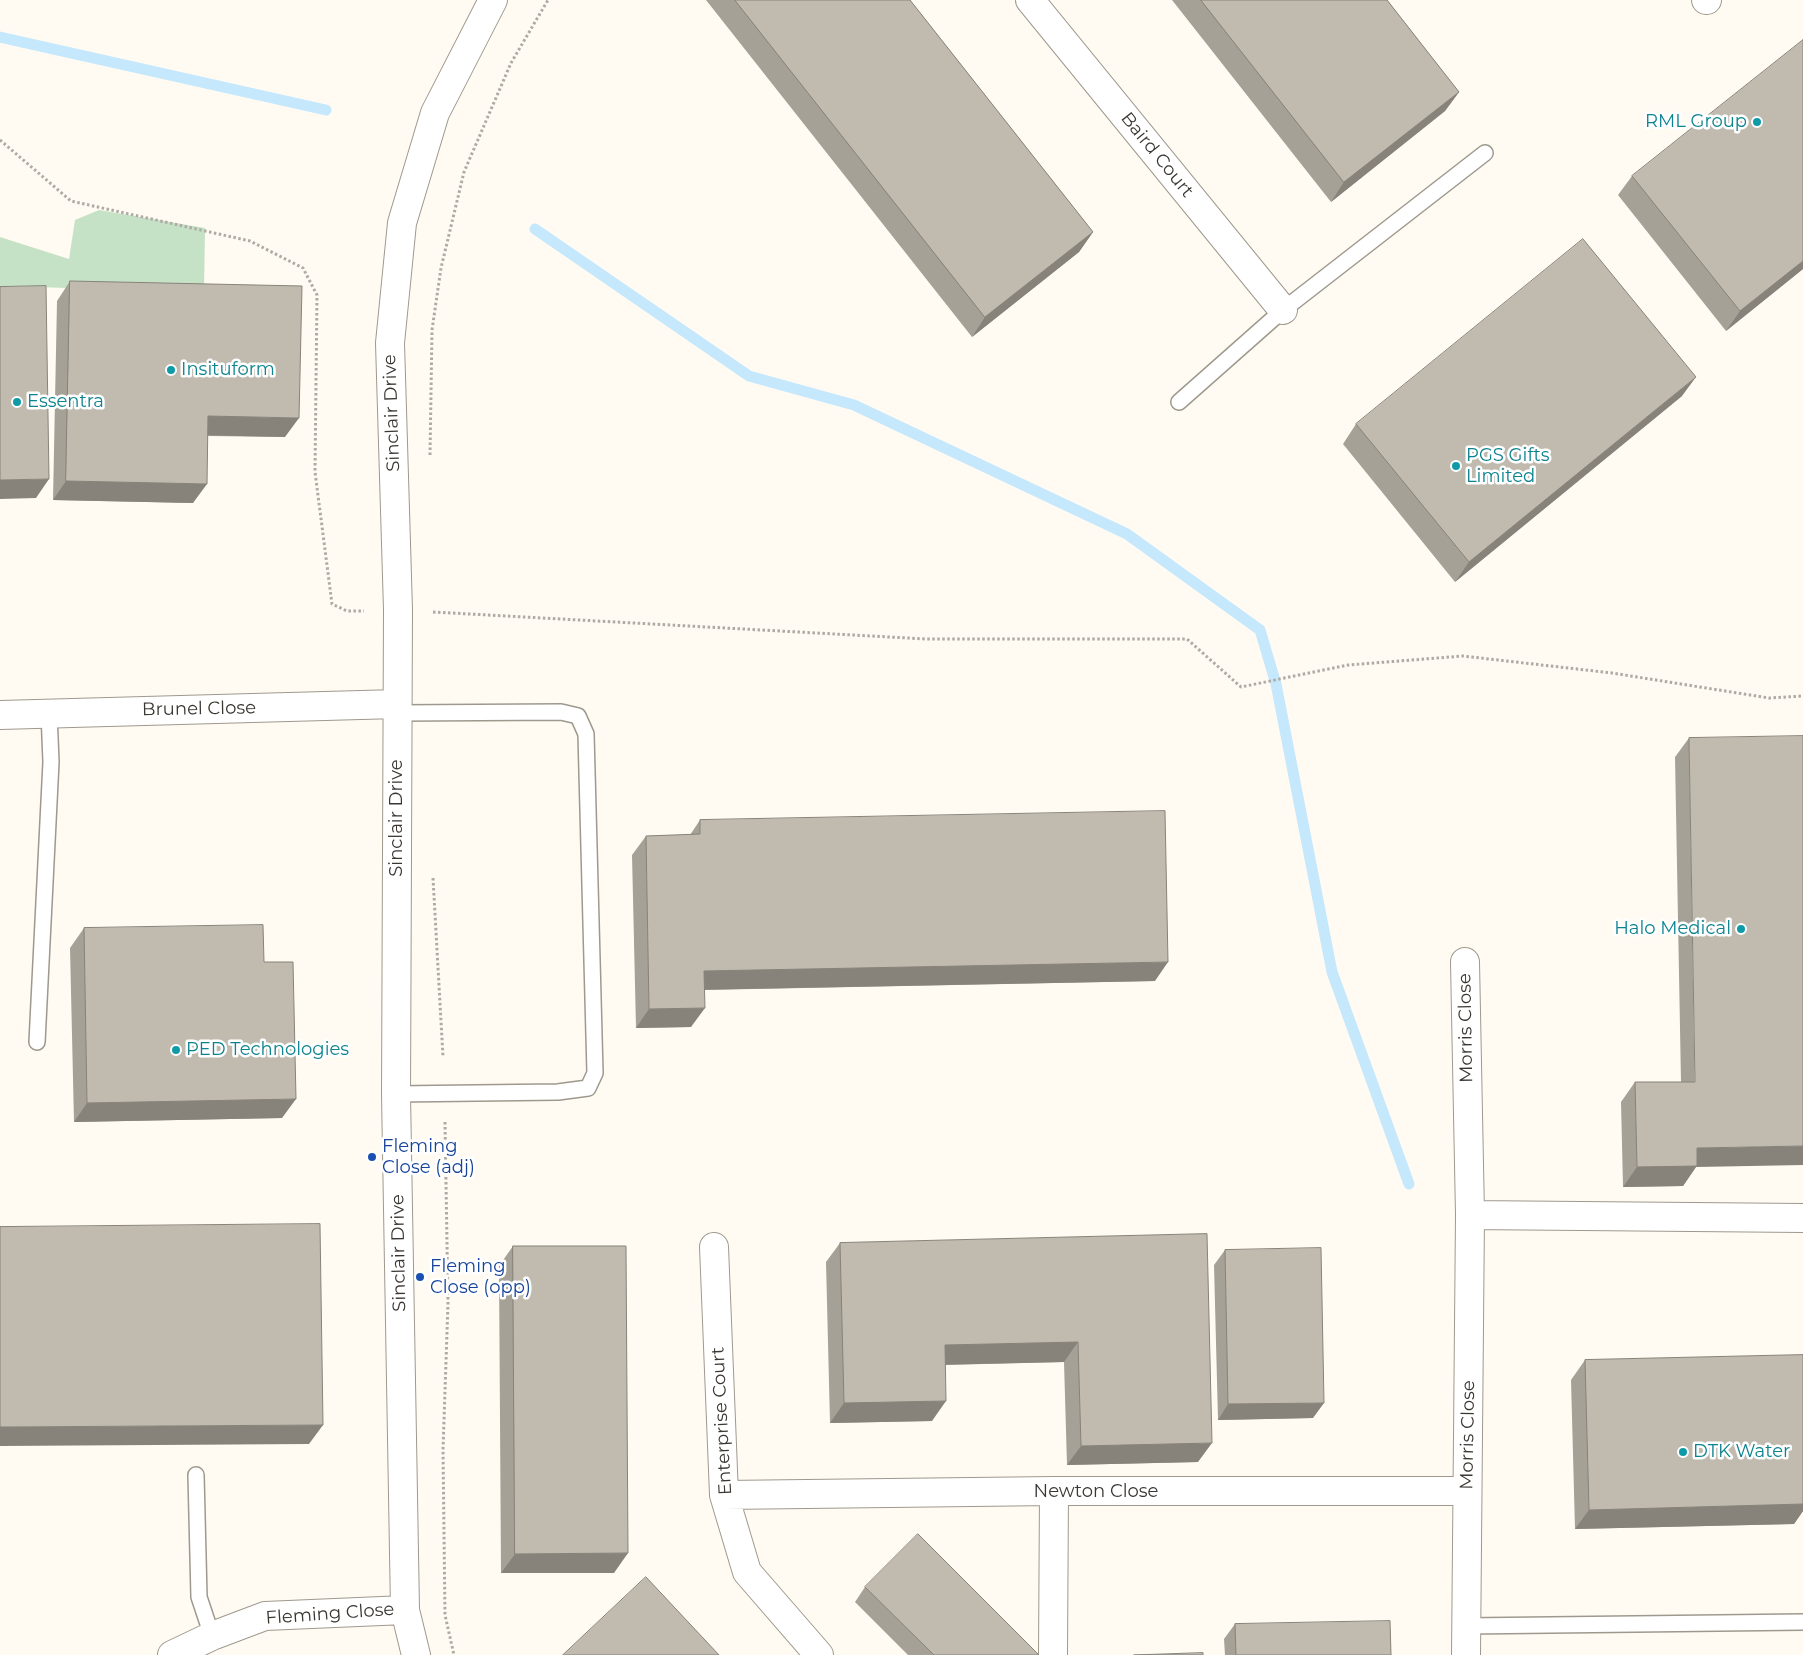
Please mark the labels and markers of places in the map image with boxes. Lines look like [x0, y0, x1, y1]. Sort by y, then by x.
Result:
place label: RML Group [1645, 111, 1747, 133]
marker: RML Group [1751, 116, 1763, 128]
place label: Insituform [181, 359, 275, 381]
marker: Insituform [165, 364, 177, 376]
place label: Essentra [27, 391, 104, 413]
marker: Essentra [11, 396, 23, 408]
place label: PGS Gifts Limited [1466, 445, 1550, 488]
marker: PGS Gifts Limited [1450, 460, 1462, 472]
place label: Halo Medical [1614, 918, 1731, 940]
marker: Halo Medical [1735, 923, 1747, 935]
place label: PED Technologies [186, 1039, 349, 1061]
marker: PED Technologies [170, 1044, 182, 1056]
place label: Fleming Close (adj) [382, 1136, 475, 1178]
marker: Fleming Close (adj) [366, 1151, 378, 1163]
place label: Fleming Close (opp) [430, 1256, 531, 1298]
marker: Fleming Close (opp) [414, 1271, 426, 1283]
place label: DTK Water [1693, 1441, 1790, 1463]
marker: DTK Water [1677, 1446, 1689, 1458]

